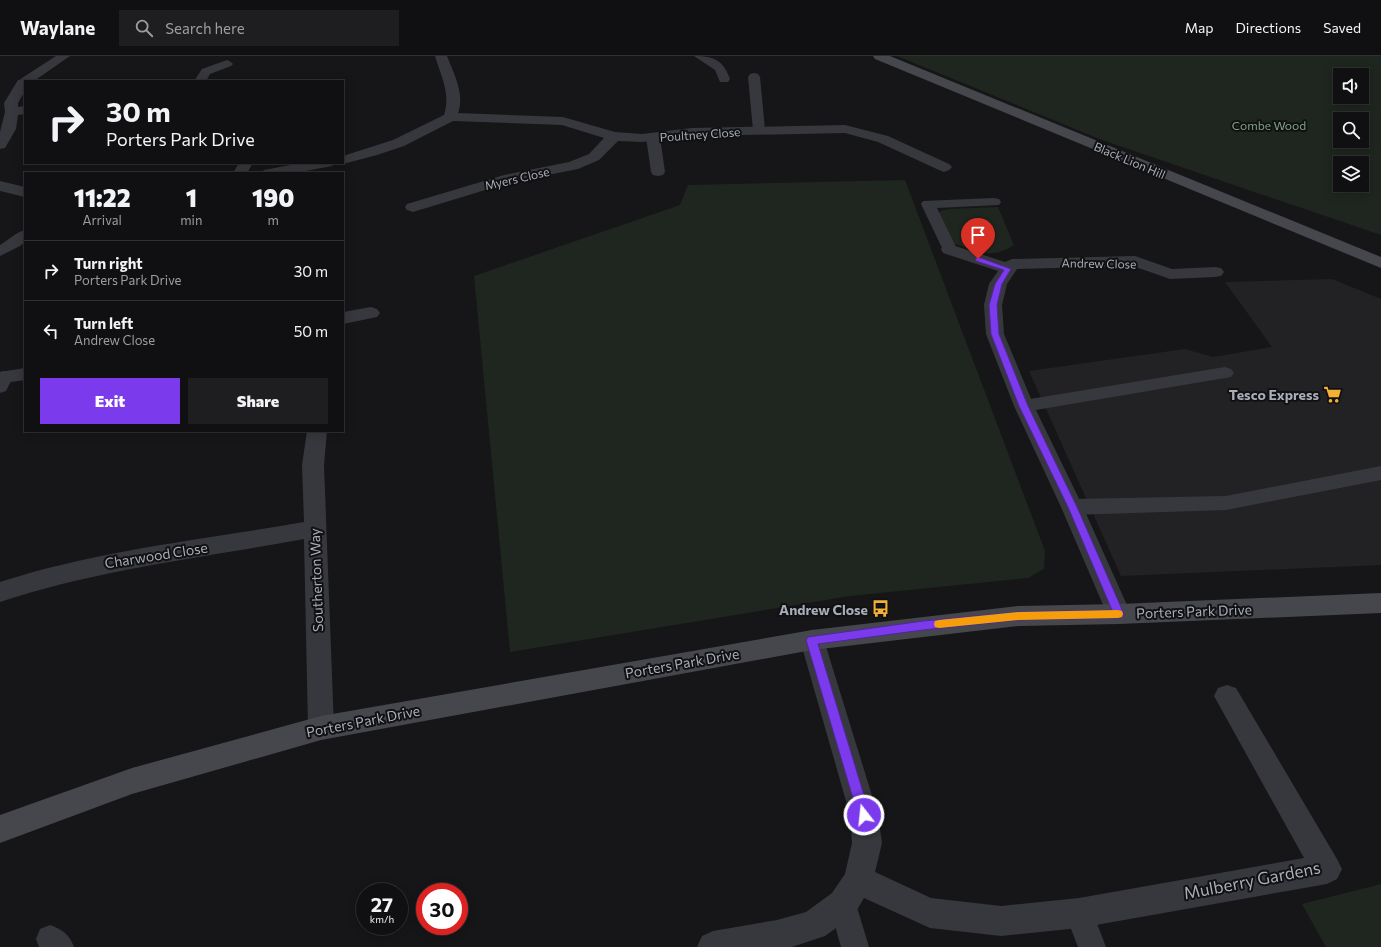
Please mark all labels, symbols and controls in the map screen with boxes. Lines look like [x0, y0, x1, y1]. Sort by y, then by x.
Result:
search box [119, 10, 399, 46]
text: Waylane [20, 16, 95, 39]
icon: search [133, 17, 155, 39]
text: Search here [165, 19, 245, 37]
text: Map [1185, 19, 1214, 36]
text: Directions [1236, 19, 1301, 36]
text: Saved [1323, 19, 1361, 36]
map controls [1333, 68, 1369, 192]
button: sound [1333, 68, 1369, 104]
text: 30 m [106, 94, 171, 128]
icon: right [40, 96, 92, 148]
button: search [1333, 112, 1369, 148]
park label: Combe Wood [1232, 118, 1306, 132]
street label: Poultney Close [659, 124, 741, 144]
text: Porters Park Drive [106, 128, 255, 150]
street label: Black Lion Hill [1092, 139, 1168, 181]
button: layers [1333, 156, 1369, 192]
street label: Myers Close [483, 164, 551, 192]
text: 11:22 [74, 183, 131, 212]
text: 1 [186, 183, 197, 212]
text: 190 [252, 183, 294, 212]
text: Arrival [82, 212, 122, 228]
text: min [180, 212, 202, 228]
text: m [268, 212, 279, 228]
pin [961, 218, 995, 259]
icon: arrive [967, 224, 989, 246]
text: Turn right [74, 254, 143, 272]
street label: Andrew Close [1061, 255, 1137, 271]
icon: right [40, 260, 62, 282]
text: 30 m [294, 262, 328, 280]
text: Porters Park Drive [74, 272, 181, 288]
text: Turn left [74, 314, 133, 332]
icon: left [40, 320, 62, 342]
text: 50 m [294, 322, 328, 340]
text: Andrew Close [74, 332, 155, 348]
button: Exit [40, 378, 180, 424]
button: Share [188, 378, 328, 424]
supermarket icon: Tesco Express [1322, 384, 1342, 404]
place label: Tesco Express [1229, 386, 1319, 403]
street label: Southerton Way [306, 528, 326, 632]
street label: Charwood Close [103, 538, 209, 572]
bus stop icon: Andrew Close [871, 599, 891, 619]
street label: Porters Park Drive [1136, 600, 1252, 622]
place label: Andrew Close [779, 601, 868, 618]
street label: Porters Park Drive [624, 645, 740, 681]
street label: Porters Park Drive [305, 702, 421, 740]
position arrow [843, 794, 885, 836]
street label: Mulberry Gardens [1182, 856, 1322, 904]
speed limit sign: 30 [416, 883, 468, 935]
text: 27 [371, 892, 393, 916]
text: km/h [370, 913, 394, 925]

